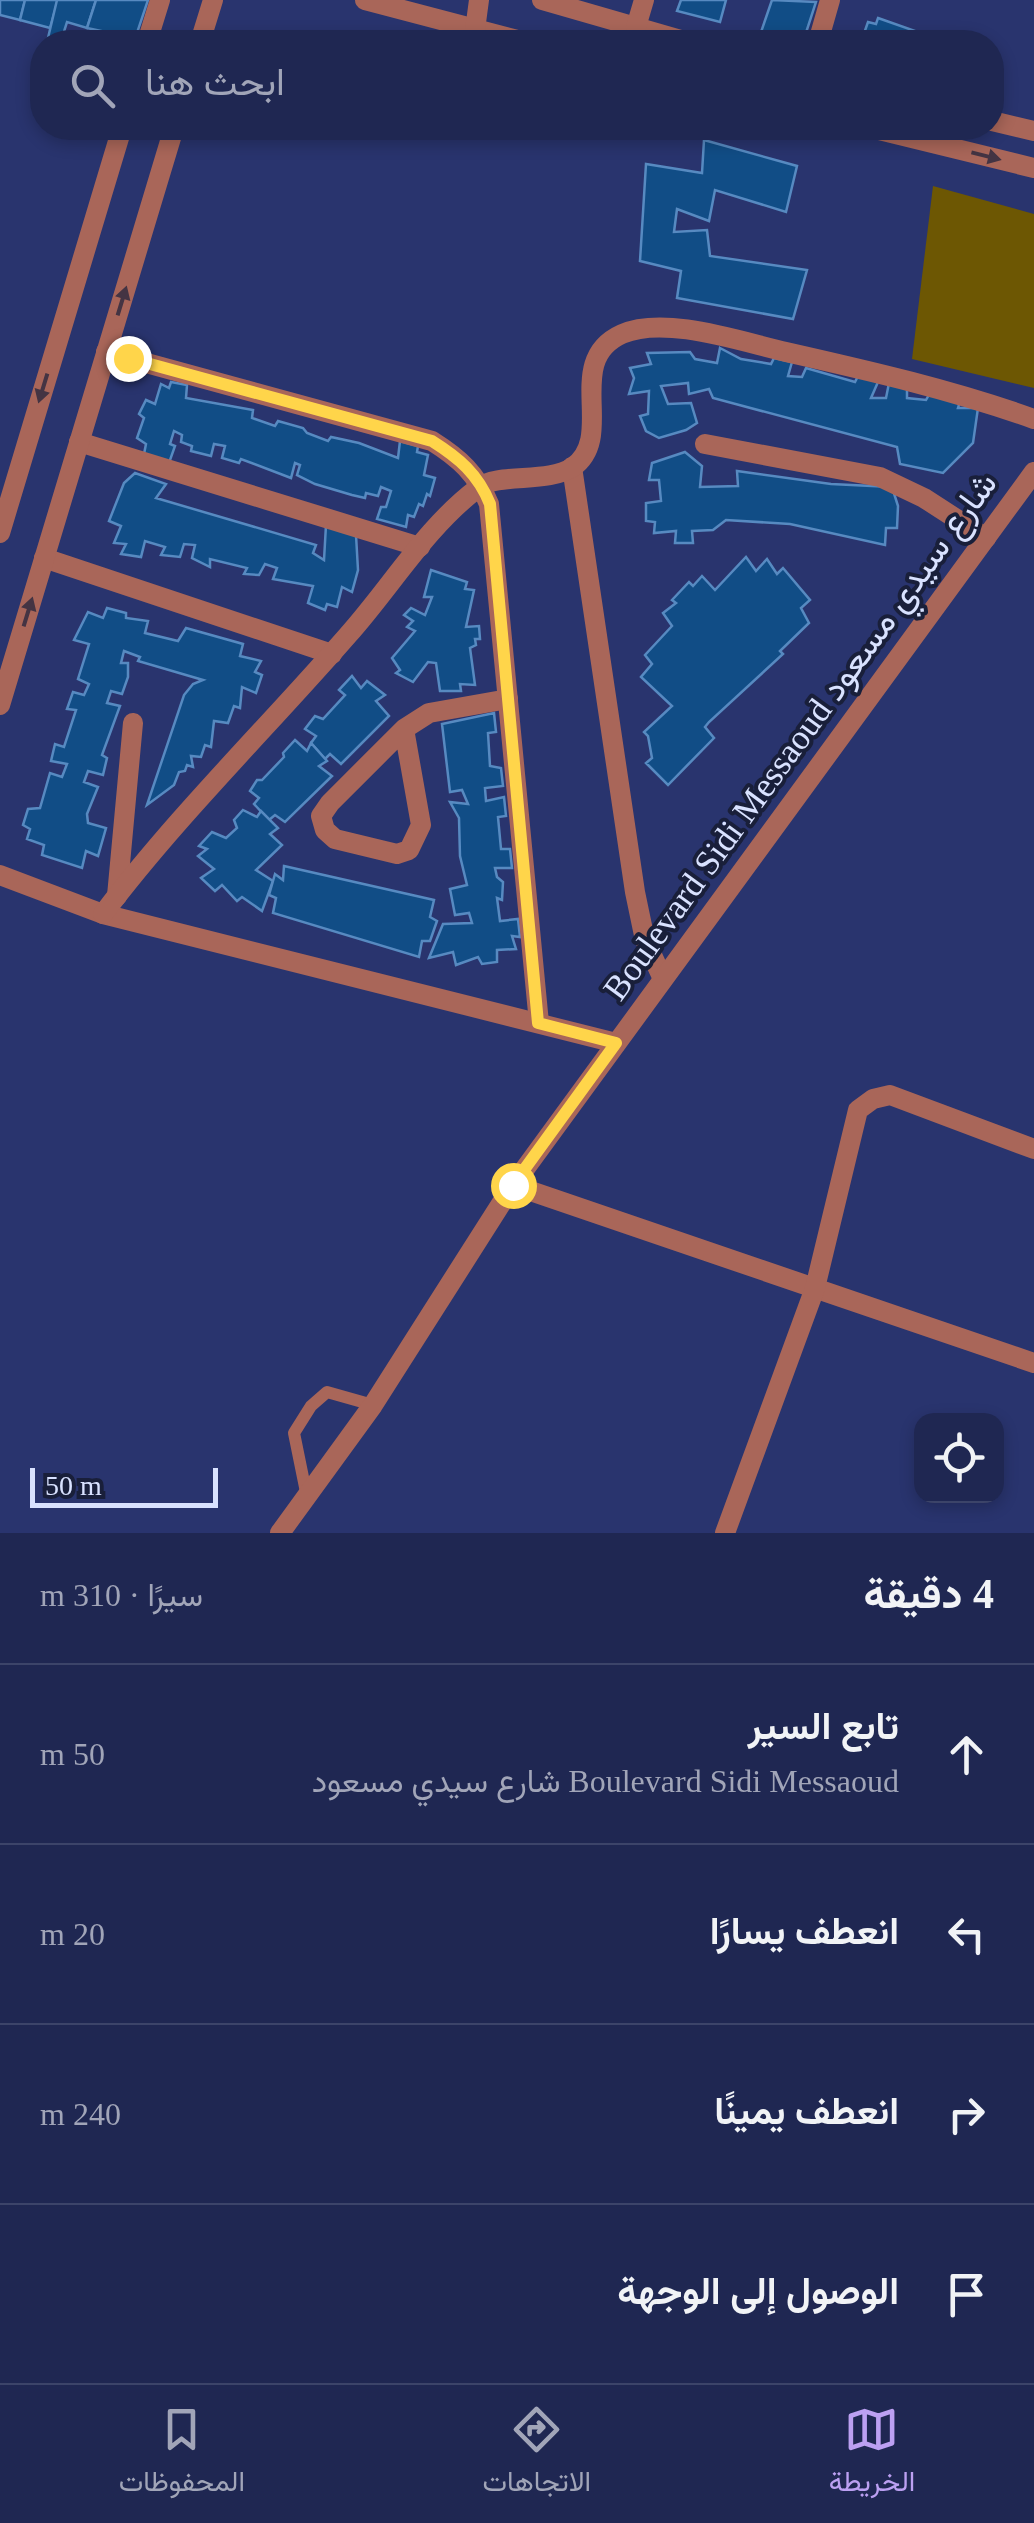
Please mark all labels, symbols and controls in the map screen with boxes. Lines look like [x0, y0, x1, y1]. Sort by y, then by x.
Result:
search box [30, 30, 1004, 140]
icon: search [65, 58, 120, 113]
text: ابحث هنا [145, 61, 285, 103]
one-way arrow [971, 149, 1002, 164]
one-way arrow [115, 285, 130, 316]
route end [106, 336, 152, 382]
one-way arrow [35, 374, 50, 404]
street label: Boulevard Sidi Messaoud شارع سيدي مسعود [595, 465, 1012, 1013]
one-way arrow [21, 596, 36, 627]
route start [491, 1163, 537, 1209]
map controls [914, 1413, 1004, 1503]
button: locate [914, 1413, 1004, 1503]
scale bar [30, 1463, 218, 1508]
text: 50 m [45, 1470, 102, 1501]
text: 4 دقيقة [863, 1571, 994, 1617]
text: سيرًا · 310 m [40, 1577, 203, 1613]
text: تابع السير [748, 1705, 899, 1747]
icon: ahead [939, 1727, 994, 1782]
text: 50 m [40, 1736, 105, 1772]
text: Boulevard Sidi Messaoud شارع سيدي مسعود [312, 1763, 899, 1799]
icon: left [939, 1907, 994, 1962]
text: انعطف يسارًا [710, 1910, 899, 1952]
text: 20 m [40, 1916, 105, 1952]
icon: right [939, 2087, 994, 2142]
text: انعطف يمينًا [714, 2090, 899, 2132]
text: 240 m [40, 2096, 121, 2132]
icon: arrive [939, 2267, 994, 2322]
text: الوصول إلى الوجهة [617, 2270, 899, 2312]
tab: المحفوظات [119, 2402, 245, 2506]
tab: الاتجاهات [482, 2402, 591, 2506]
tab: الخريطة [829, 2402, 915, 2506]

